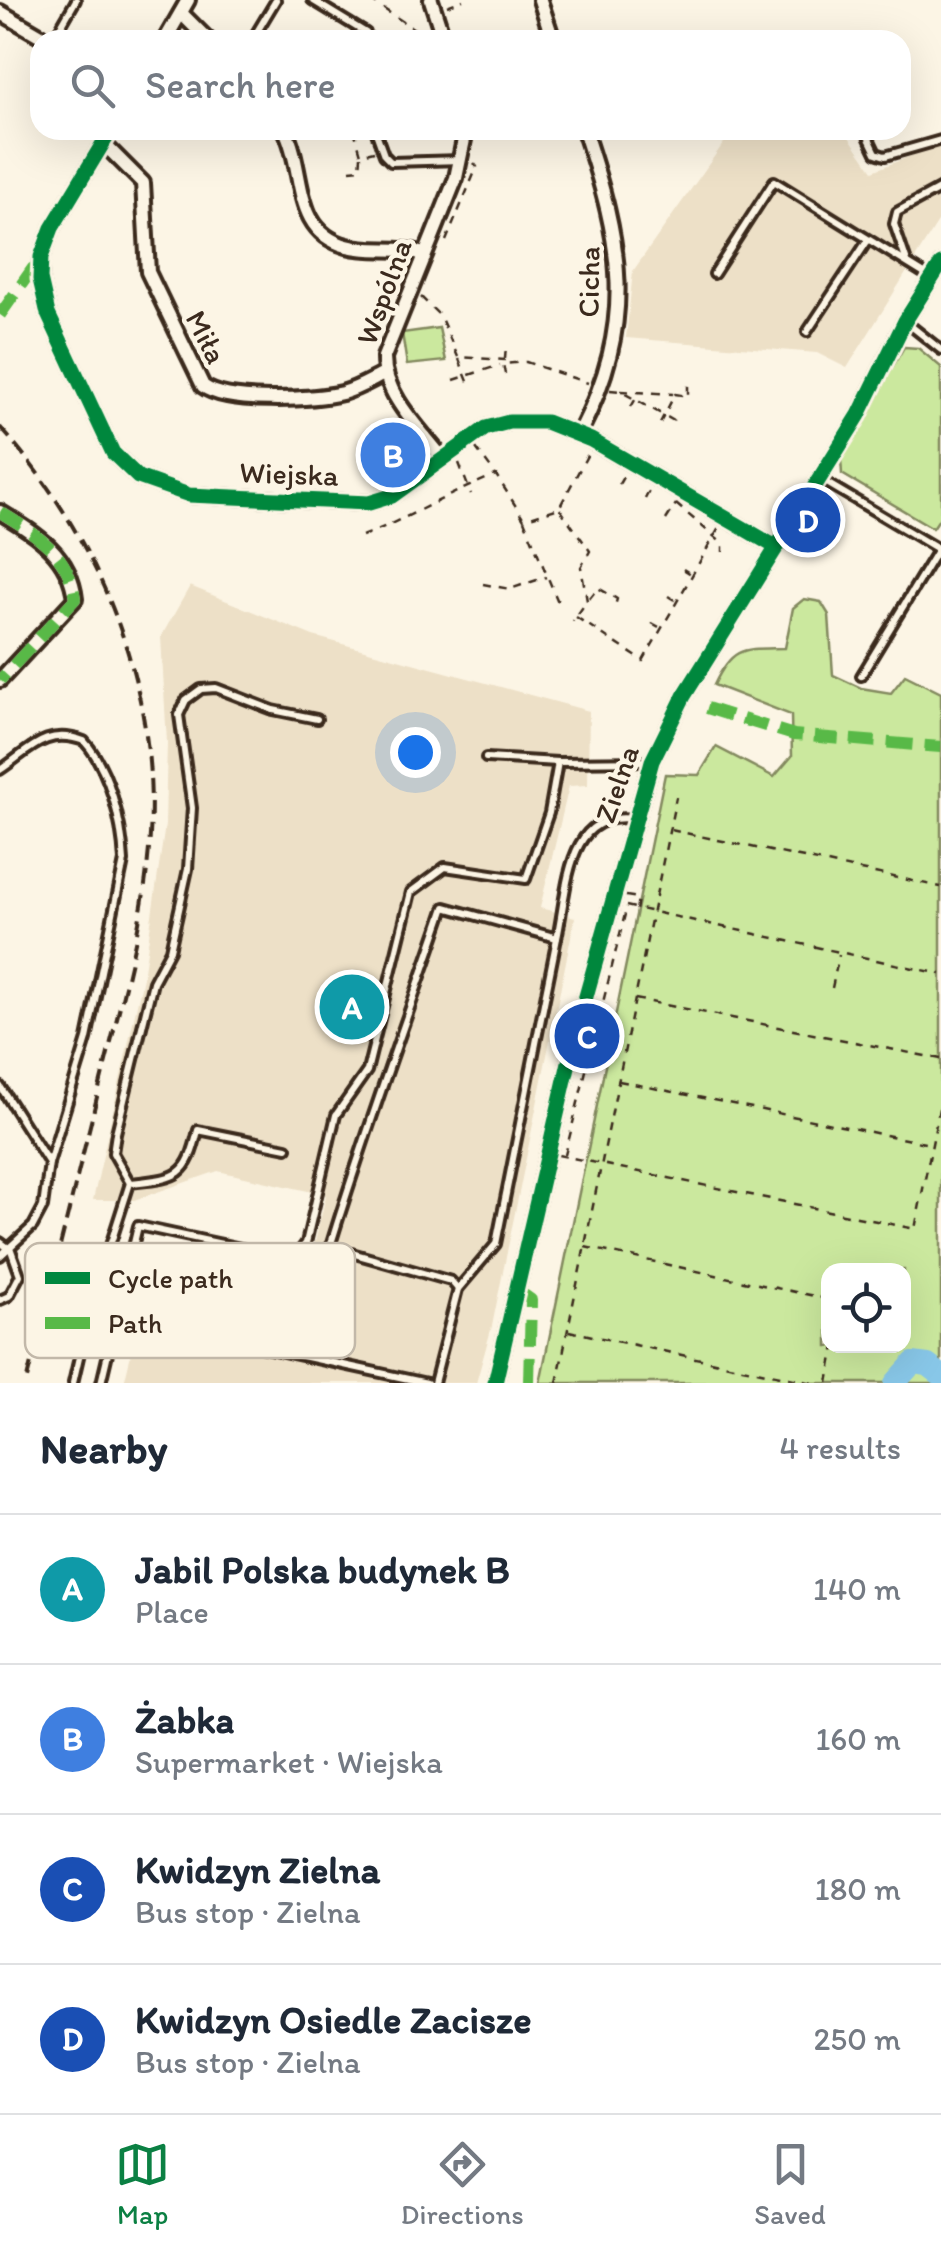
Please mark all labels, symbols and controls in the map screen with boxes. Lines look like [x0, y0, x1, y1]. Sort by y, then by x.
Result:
search box [30, 30, 911, 140]
icon: search [65, 58, 120, 113]
text: Search here [145, 62, 336, 108]
street label: Wspólna [347, 234, 420, 350]
street label: Cicha [569, 246, 608, 318]
street label: Miła [178, 304, 235, 370]
pin: B [360, 418, 426, 492]
street label: Wiejska [239, 453, 340, 494]
pin: D [776, 482, 840, 558]
your location [390, 727, 441, 778]
street label: Zielna [586, 740, 647, 827]
pin: A [320, 970, 384, 1044]
pin: C [554, 998, 620, 1074]
legend [25, 1243, 355, 1358]
text: Cycle path [108, 1261, 233, 1295]
map controls [821, 1263, 911, 1353]
button: locate [821, 1263, 911, 1353]
text: Path [108, 1306, 162, 1340]
text: Nearby [40, 1423, 167, 1474]
text: 4 results [780, 1429, 901, 1467]
text: Jabil Polska budynek B [135, 1547, 510, 1593]
text: A [62, 1570, 83, 1608]
text: 140 m [813, 1570, 901, 1608]
text: Place [135, 1593, 209, 1631]
text: Żabka [135, 1697, 234, 1743]
text: B [62, 1720, 83, 1758]
text: 160 m [815, 1720, 901, 1758]
text: Supermarket · Wiejska [135, 1743, 443, 1781]
text: Kwidzyn Zielna [135, 1847, 380, 1893]
text: C [62, 1870, 83, 1908]
text: 180 m [815, 1870, 901, 1908]
text: Bus stop · Zielna [135, 1893, 361, 1931]
text: Kwidzyn Osiedle Zacisze [135, 1997, 531, 2043]
text: D [62, 2020, 83, 2058]
text: 250 m [814, 2020, 901, 2058]
text: Bus stop · Zielna [135, 2043, 361, 2081]
tab: Map [115, 2137, 170, 2231]
tab: Directions [401, 2137, 524, 2231]
tab: Saved [754, 2137, 826, 2231]

